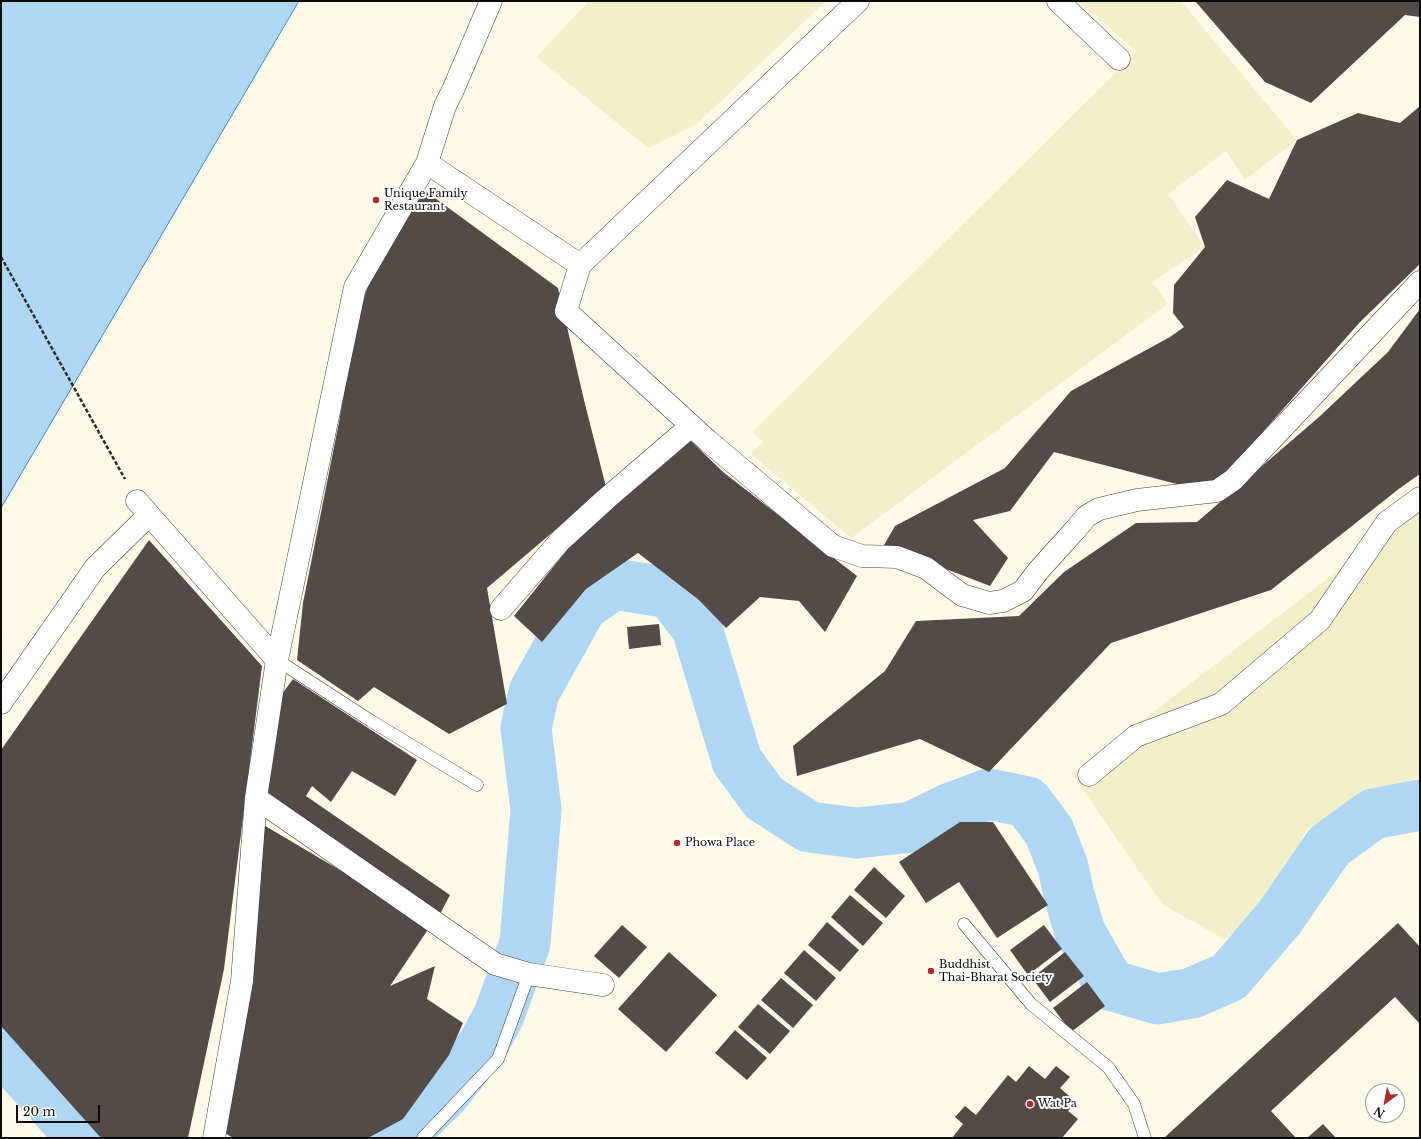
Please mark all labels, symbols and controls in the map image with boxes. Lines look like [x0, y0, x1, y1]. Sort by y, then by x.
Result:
place label: Unique Family Restaurant [384, 187, 468, 213]
marker: Unique Family Restaurant [371, 195, 381, 205]
place label: Phowa Place [685, 836, 755, 850]
marker: Phowa Place [672, 838, 682, 848]
place label: Buddhist Thai-Bharat Society [939, 958, 1052, 984]
marker: Buddhist Thai-Bharat Society [926, 966, 936, 976]
north arrow [1365, 1083, 1405, 1123]
scale bar [18, 1097, 102, 1123]
place label: Wat Pa [1038, 1097, 1077, 1111]
marker: Wat Pa [1025, 1099, 1035, 1109]
text: 20 m [23, 1104, 55, 1119]
text: N [1371, 1104, 1387, 1121]

